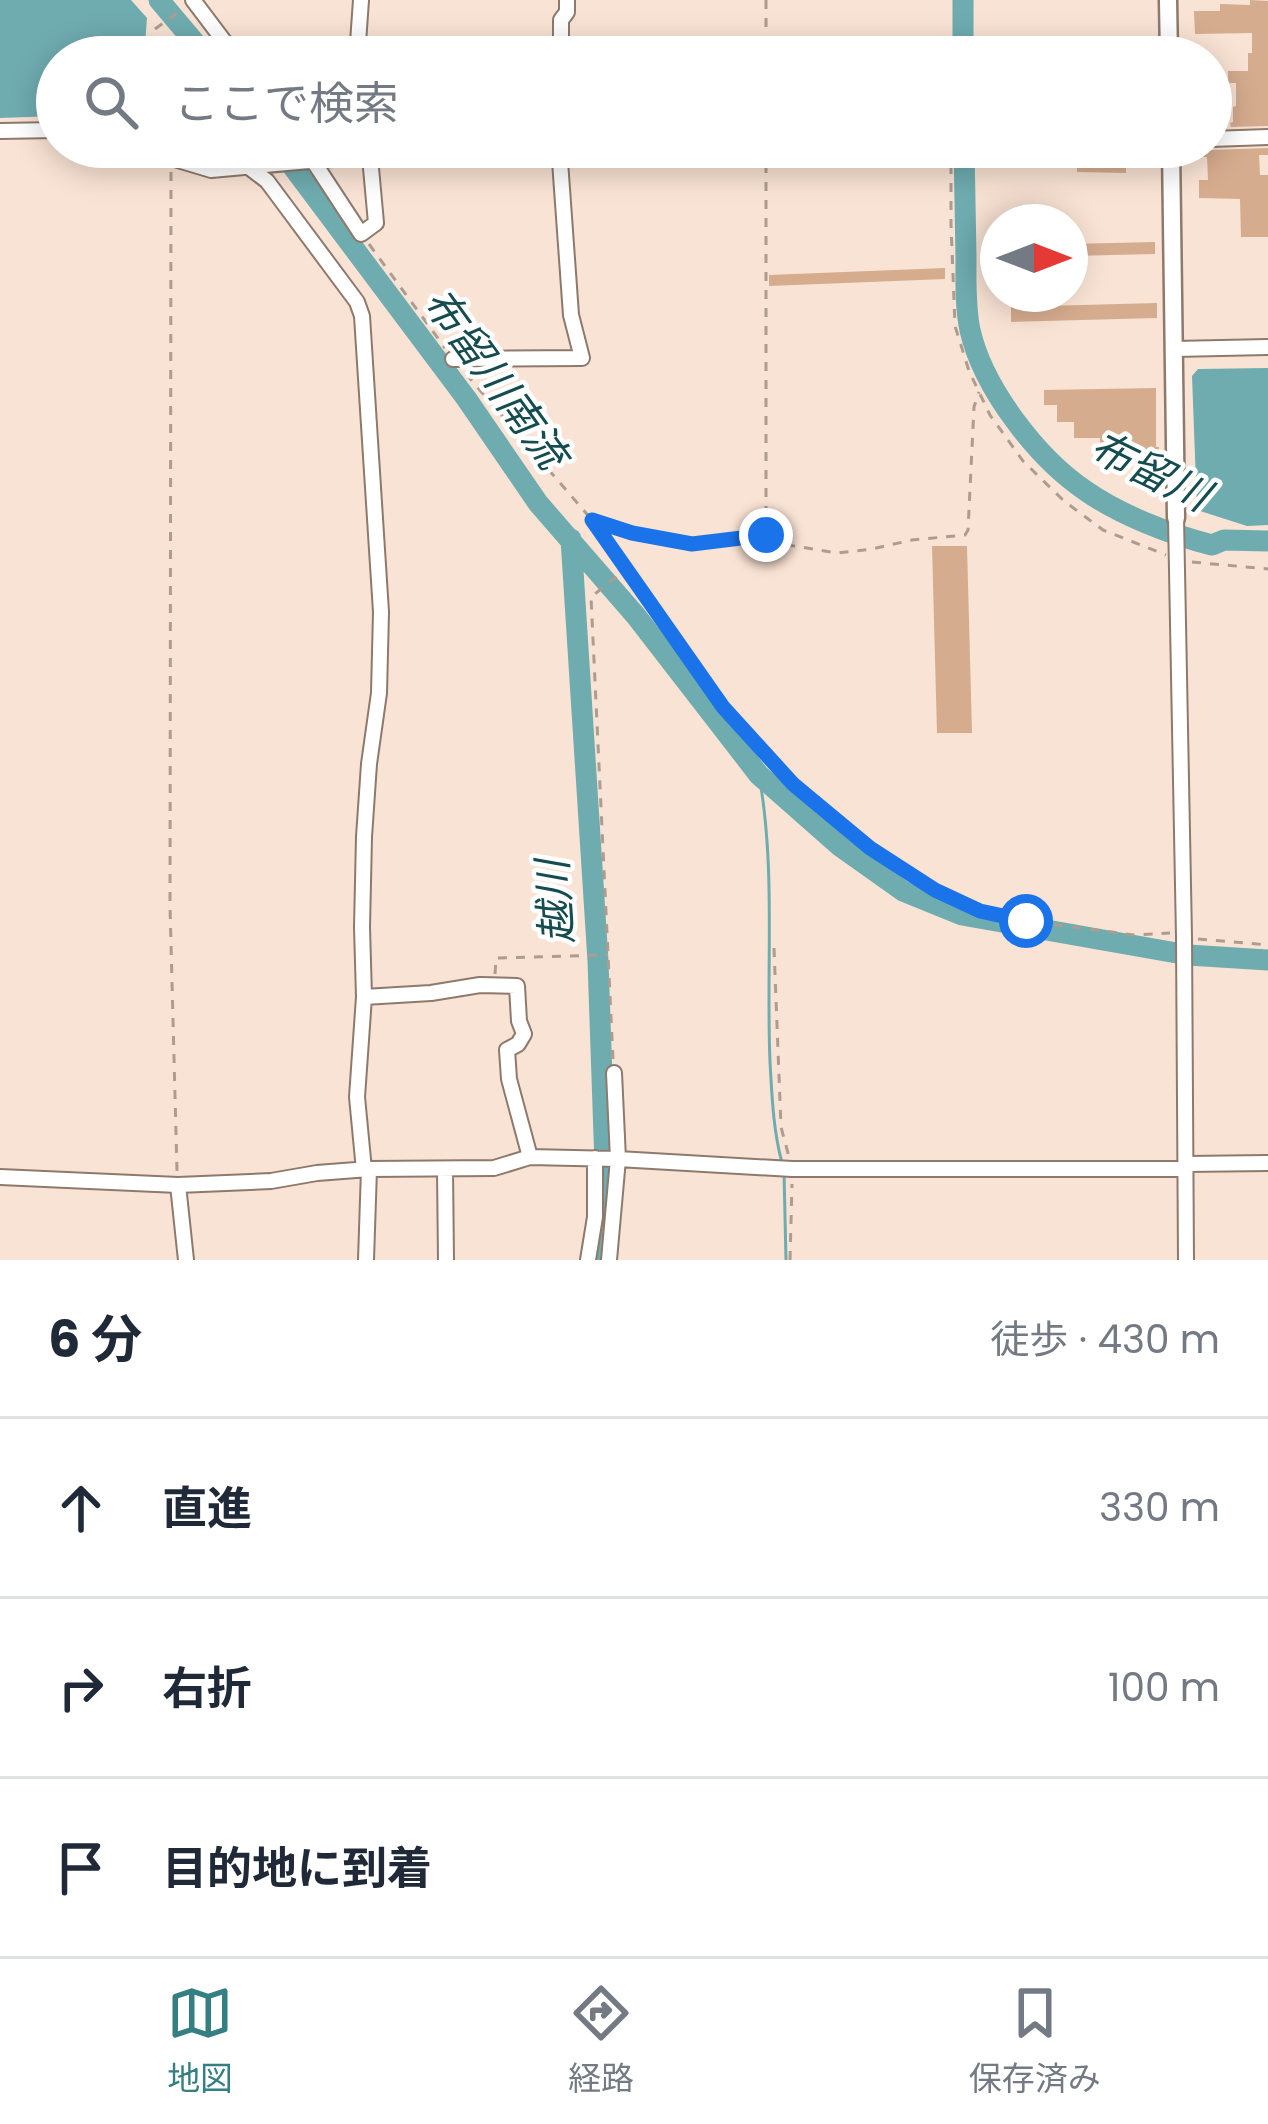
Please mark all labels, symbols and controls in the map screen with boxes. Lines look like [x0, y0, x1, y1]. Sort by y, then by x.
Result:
search box [36, 36, 1232, 168]
icon: search [78, 69, 144, 135]
text: ここで検索 [174, 72, 399, 135]
north arrow [980, 204, 1088, 312]
water label: 布留川南流 [409, 276, 584, 485]
water label: 布留川 [1080, 417, 1223, 527]
route end [739, 508, 793, 562]
water label: 越川 [522, 854, 587, 946]
route start [999, 894, 1053, 948]
text: 6 分 [48, 1303, 142, 1375]
text: 徒歩 · 430 m [990, 1312, 1220, 1367]
icon: ahead [48, 1475, 114, 1541]
text: 直進 [162, 1477, 252, 1540]
text: 330 m [1099, 1480, 1220, 1535]
icon: right [48, 1655, 114, 1721]
text: 右折 [162, 1657, 252, 1720]
text: 100 m [1108, 1660, 1220, 1715]
icon: arrive [48, 1835, 114, 1901]
text: 目的地に到着 [162, 1837, 432, 1900]
tab: 地図 [167, 1980, 233, 2104]
tab: 経路 [568, 1980, 634, 2104]
tab: 保存済み [969, 1980, 1101, 2104]

